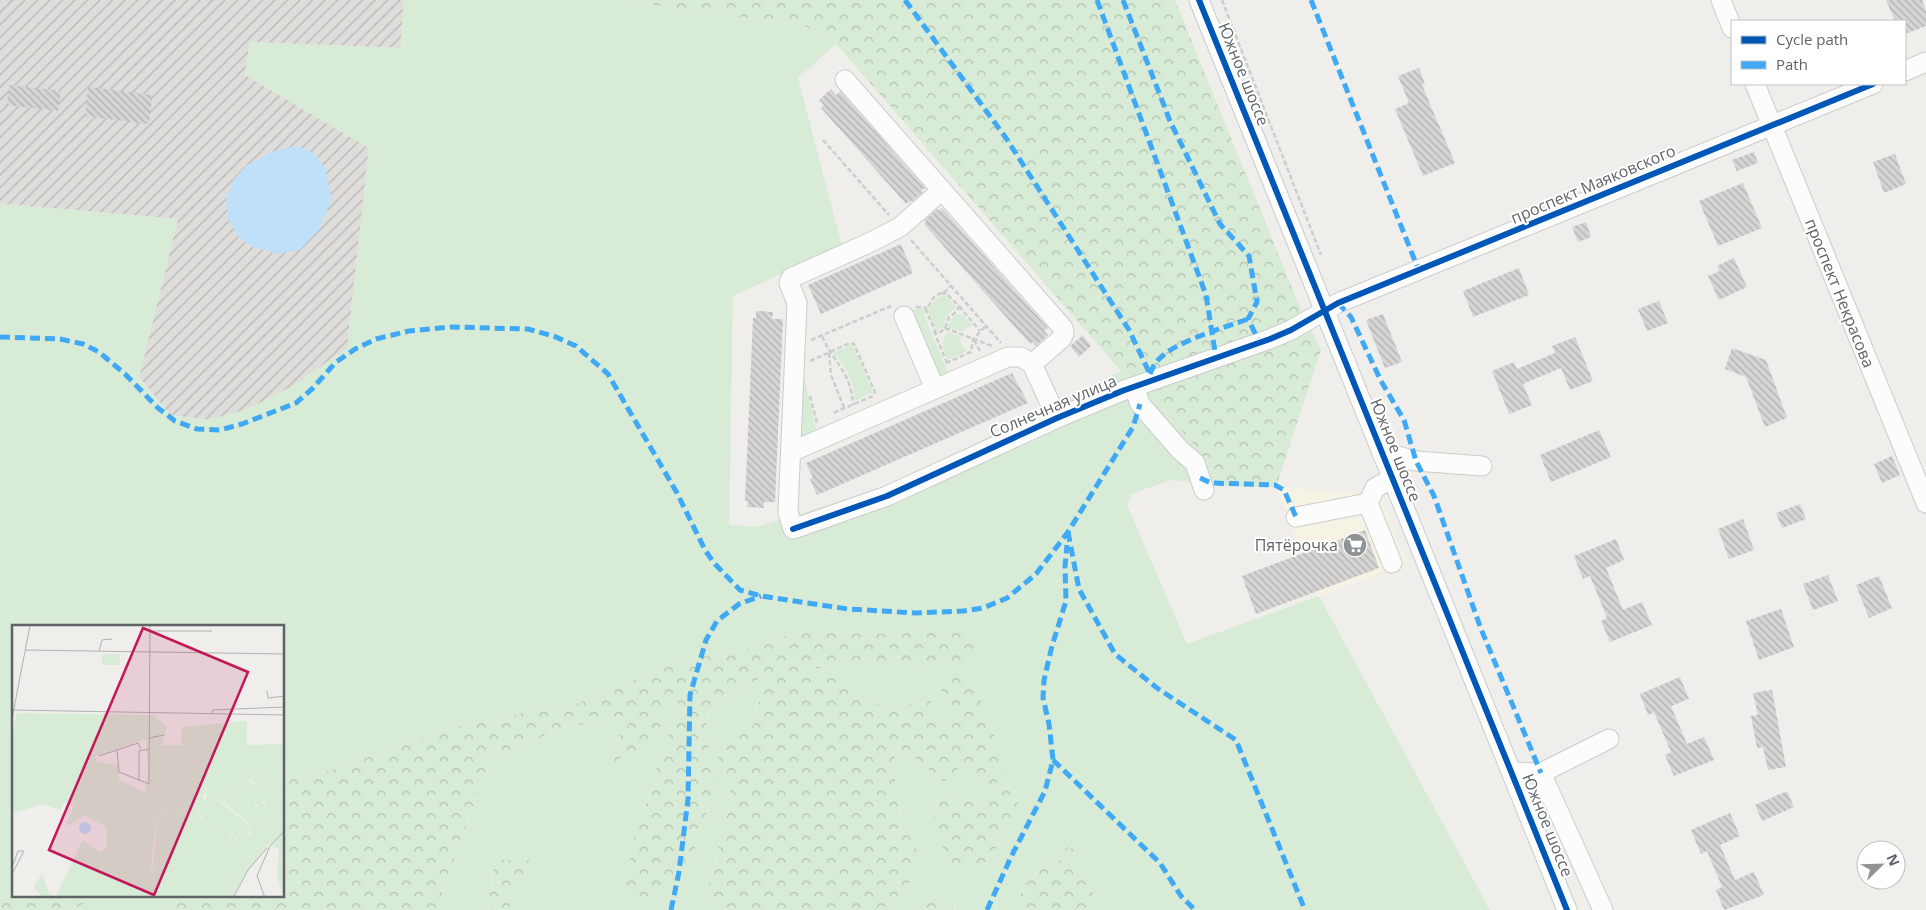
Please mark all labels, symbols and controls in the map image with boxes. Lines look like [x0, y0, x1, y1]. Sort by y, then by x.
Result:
street label: Южное шоссе [1213, 19, 1275, 129]
legend [1731, 20, 1906, 85]
text: Cycle path [1776, 29, 1848, 49]
text: Path [1776, 54, 1808, 74]
street label: проспект Маяковского [1507, 139, 1679, 229]
street label: проспект Некрасова [1800, 215, 1880, 371]
street label: Солнечная улица [986, 369, 1120, 443]
street label: Южное шоссе [1365, 395, 1427, 505]
supermarket icon: Пятёрочка [1342, 532, 1368, 558]
place label: Пятёрочка [1255, 534, 1338, 556]
inset map [12, 625, 285, 898]
street label: Южное шоссе [1517, 770, 1579, 880]
north arrow [1856, 840, 1906, 890]
text: N [1882, 851, 1904, 869]

